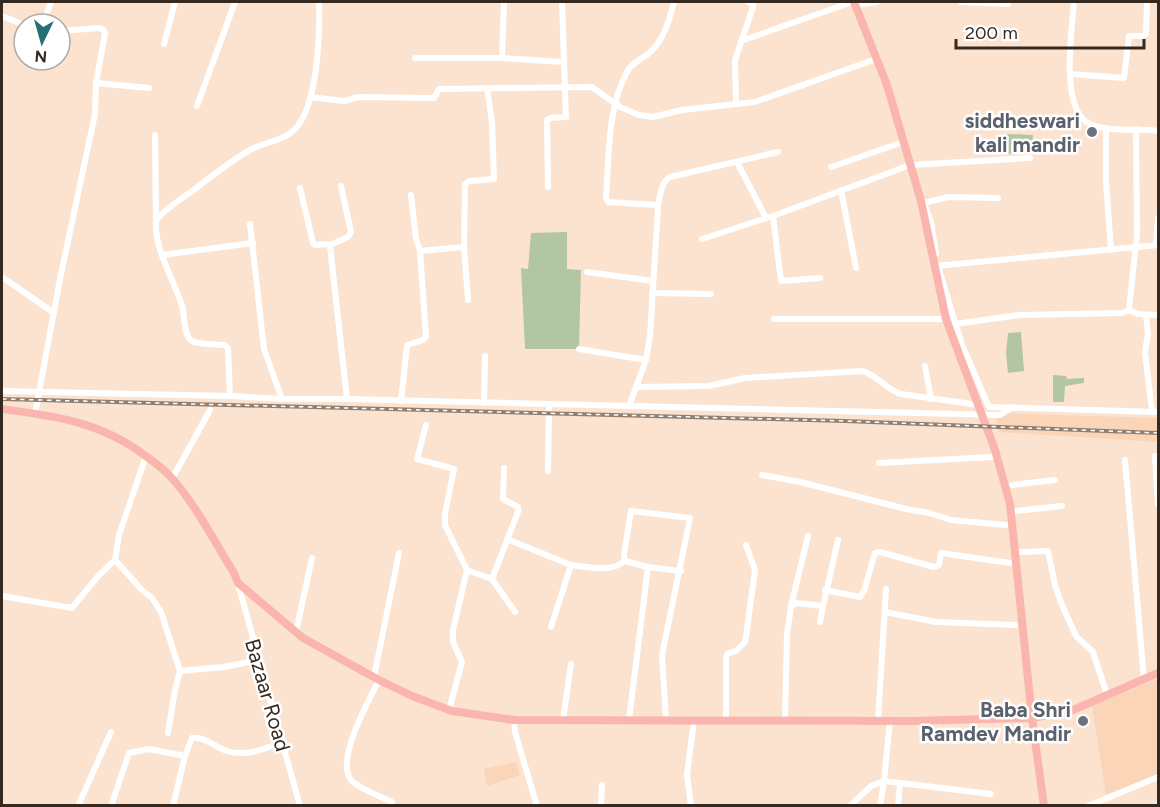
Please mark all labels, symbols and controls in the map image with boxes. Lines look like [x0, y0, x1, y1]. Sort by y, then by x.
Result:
north arrow [12, 12, 72, 72]
scale bar [956, 12, 1144, 50]
text: 200 m [965, 22, 1018, 44]
text: N [34, 46, 48, 66]
place label: siddheswari kali mandir [964, 108, 1080, 157]
marker: siddheswari kali mandir [1085, 125, 1099, 139]
street label: Bazaar Road [240, 636, 296, 754]
place label: Baba Shri Ramdev Mandir [921, 697, 1071, 746]
marker: Baba Shri Ramdev Mandir [1076, 714, 1090, 728]

